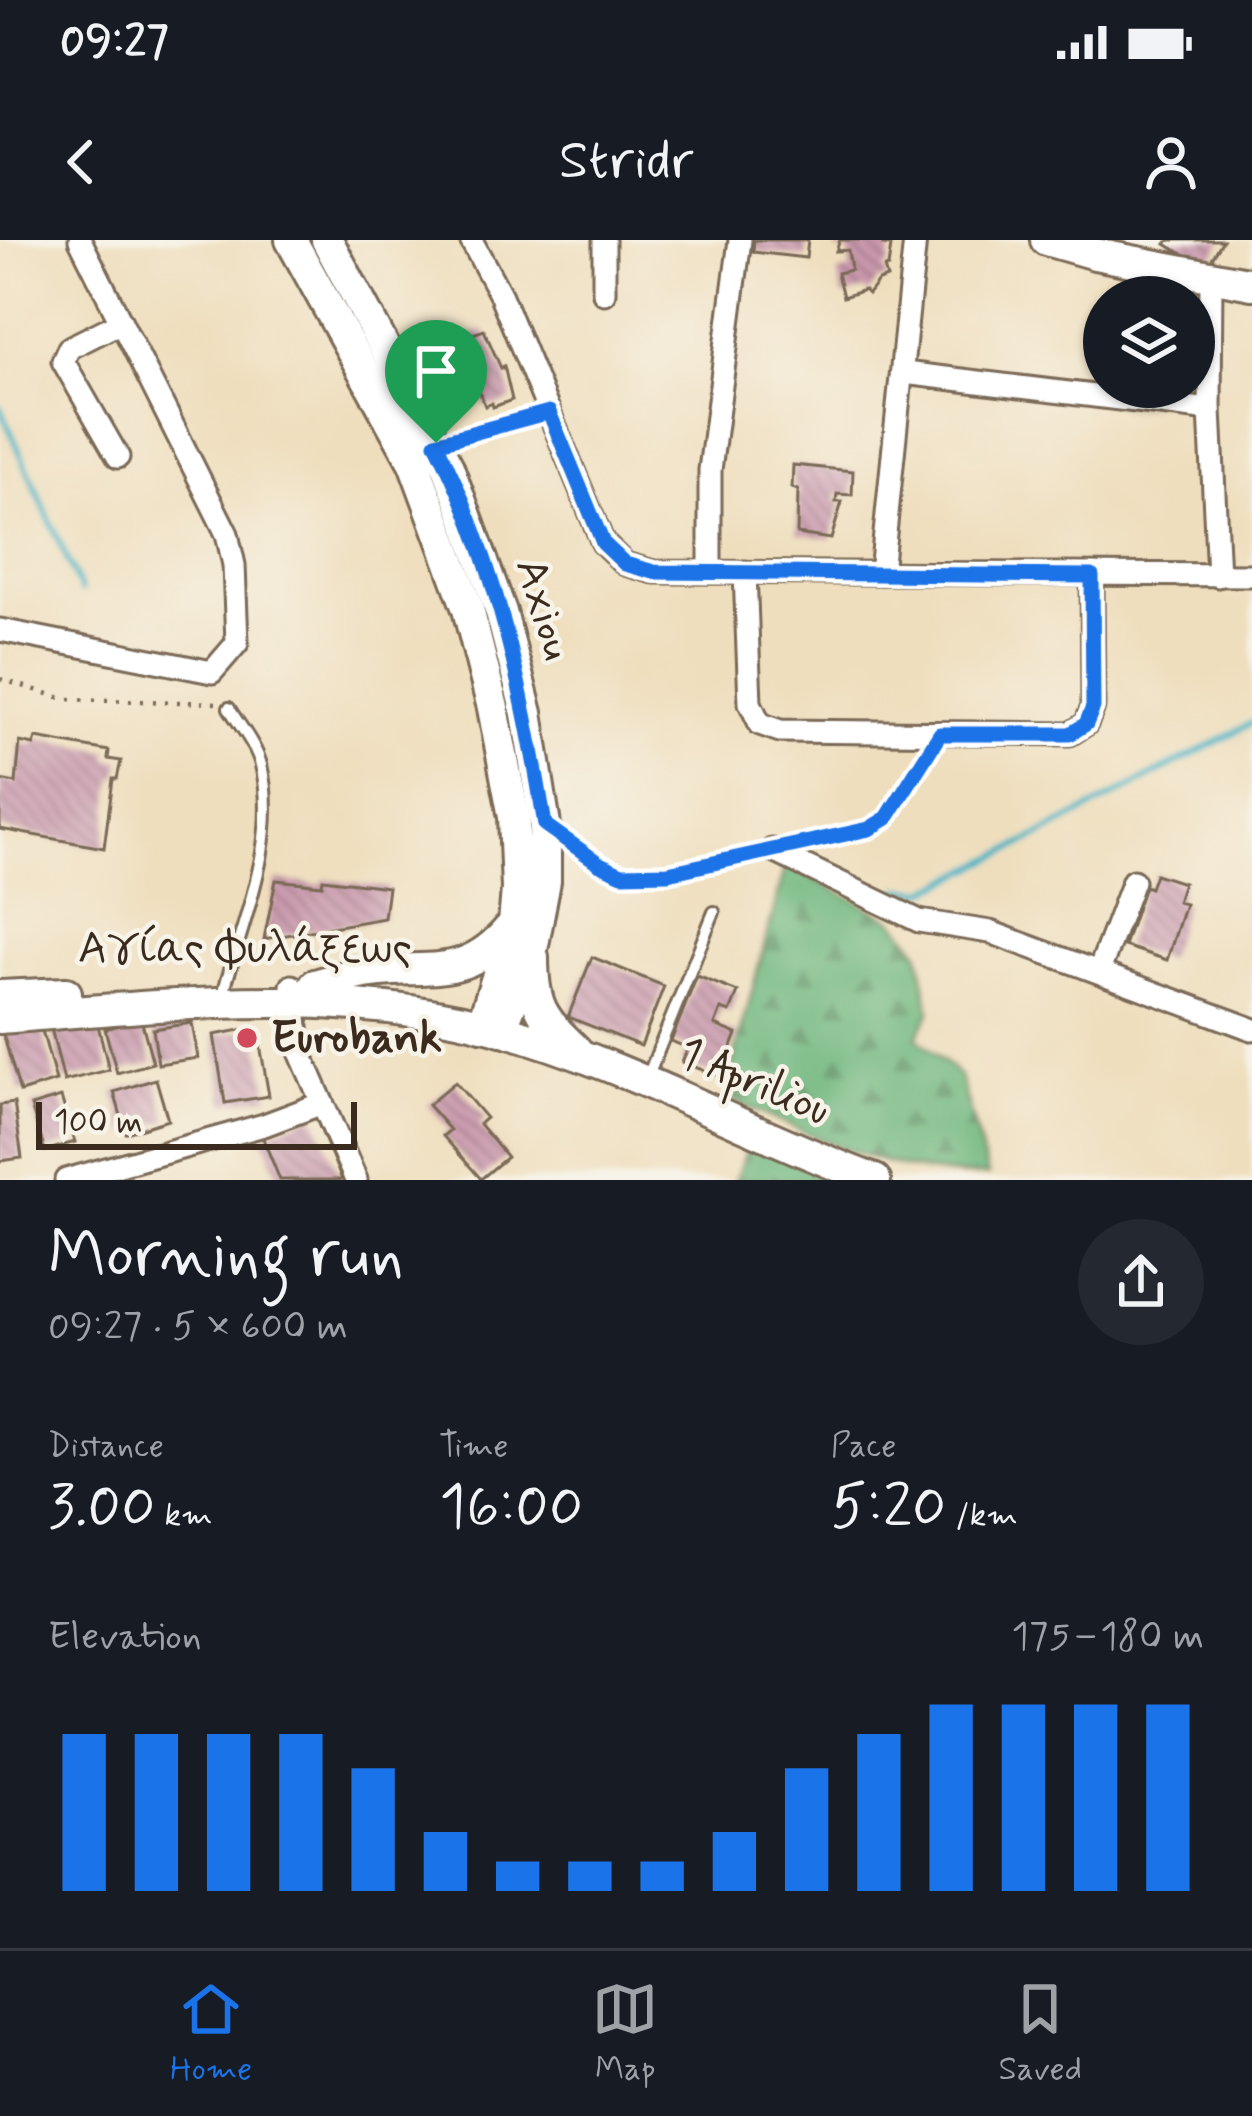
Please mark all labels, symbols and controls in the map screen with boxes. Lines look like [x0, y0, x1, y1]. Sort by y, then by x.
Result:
text: 09:27 [60, 13, 169, 72]
text: Stridr [559, 127, 693, 198]
icon: back [48, 129, 114, 195]
icon: person [1138, 129, 1204, 195]
map controls [1083, 276, 1215, 408]
button: layers [1083, 276, 1215, 408]
pin [385, 320, 487, 443]
icon: arrive [403, 338, 469, 404]
street label: Axiou [500, 551, 586, 667]
street label: Αγίας Φυλάξεως [78, 920, 412, 979]
place label: Eurobank [271, 1009, 442, 1068]
street label: 1 Apriliou [668, 1024, 839, 1143]
marker: Eurobank [234, 1025, 260, 1051]
scale bar [36, 1096, 357, 1149]
text: 100 m [54, 1101, 143, 1145]
text: Morning run [48, 1214, 404, 1300]
button: share [1078, 1219, 1204, 1345]
text: 09:27 · 5 × 600 m [48, 1302, 348, 1353]
text: Distance [48, 1425, 164, 1469]
text: Time [439, 1425, 508, 1469]
text: Pace [831, 1425, 896, 1469]
text: 3.00 [48, 1469, 155, 1548]
text: 16:00 [439, 1469, 583, 1548]
text: 5:20 [831, 1469, 946, 1548]
text: km [155, 1494, 213, 1538]
text: /km [946, 1494, 1018, 1538]
text: Elevation [48, 1612, 202, 1663]
text: 175–180 m [1011, 1612, 1204, 1663]
tab: Home [170, 1976, 252, 2092]
tab: Map [592, 1976, 658, 2092]
tab: Saved [998, 1976, 1082, 2092]

